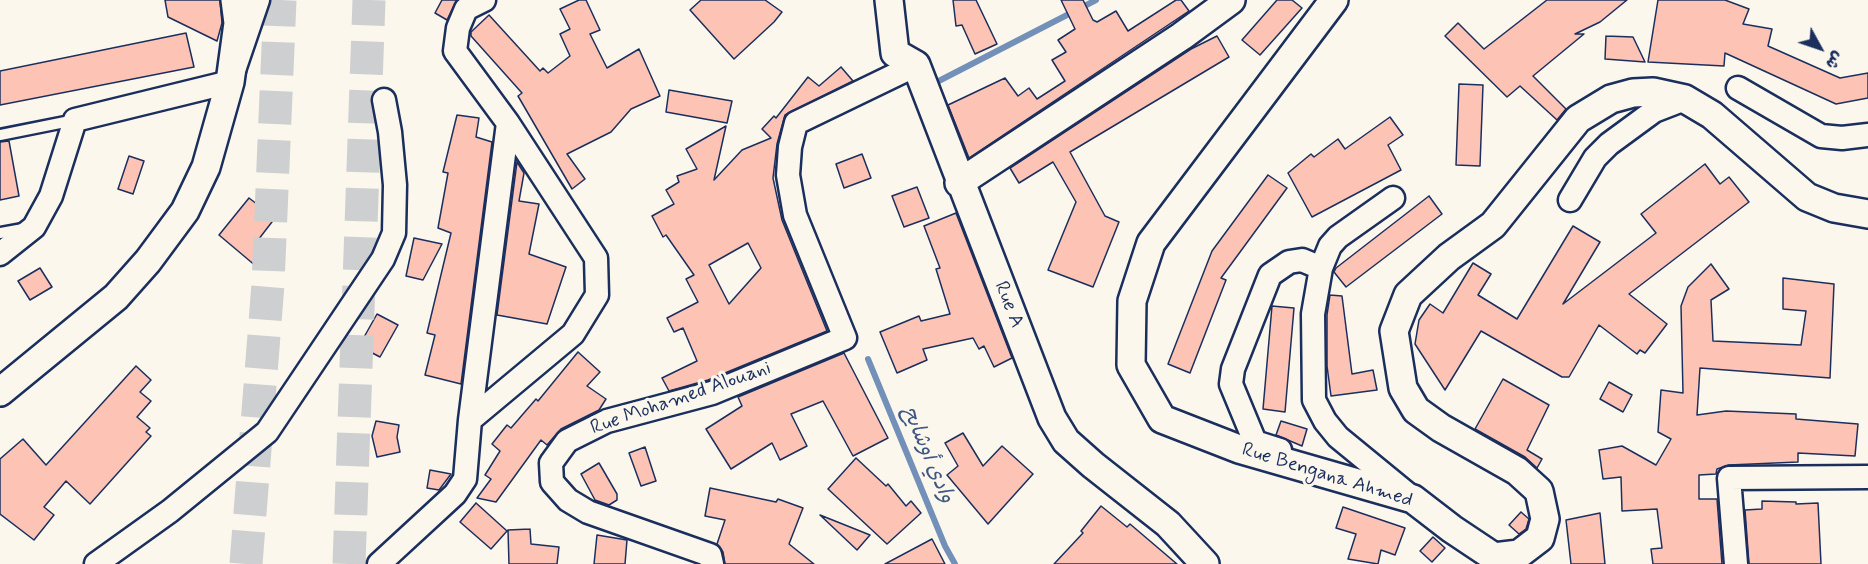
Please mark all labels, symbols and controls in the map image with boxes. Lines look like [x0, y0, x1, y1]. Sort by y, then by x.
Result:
north arrow [1790, 18, 1850, 78]
text: ش [1820, 46, 1848, 73]
street label: Rue A [988, 278, 1028, 332]
street label: Rue Mohamed Alouani [588, 357, 774, 441]
water label: وادي أوشايح [895, 403, 959, 507]
street label: Rue Bengana Ahmed [1239, 439, 1415, 513]

